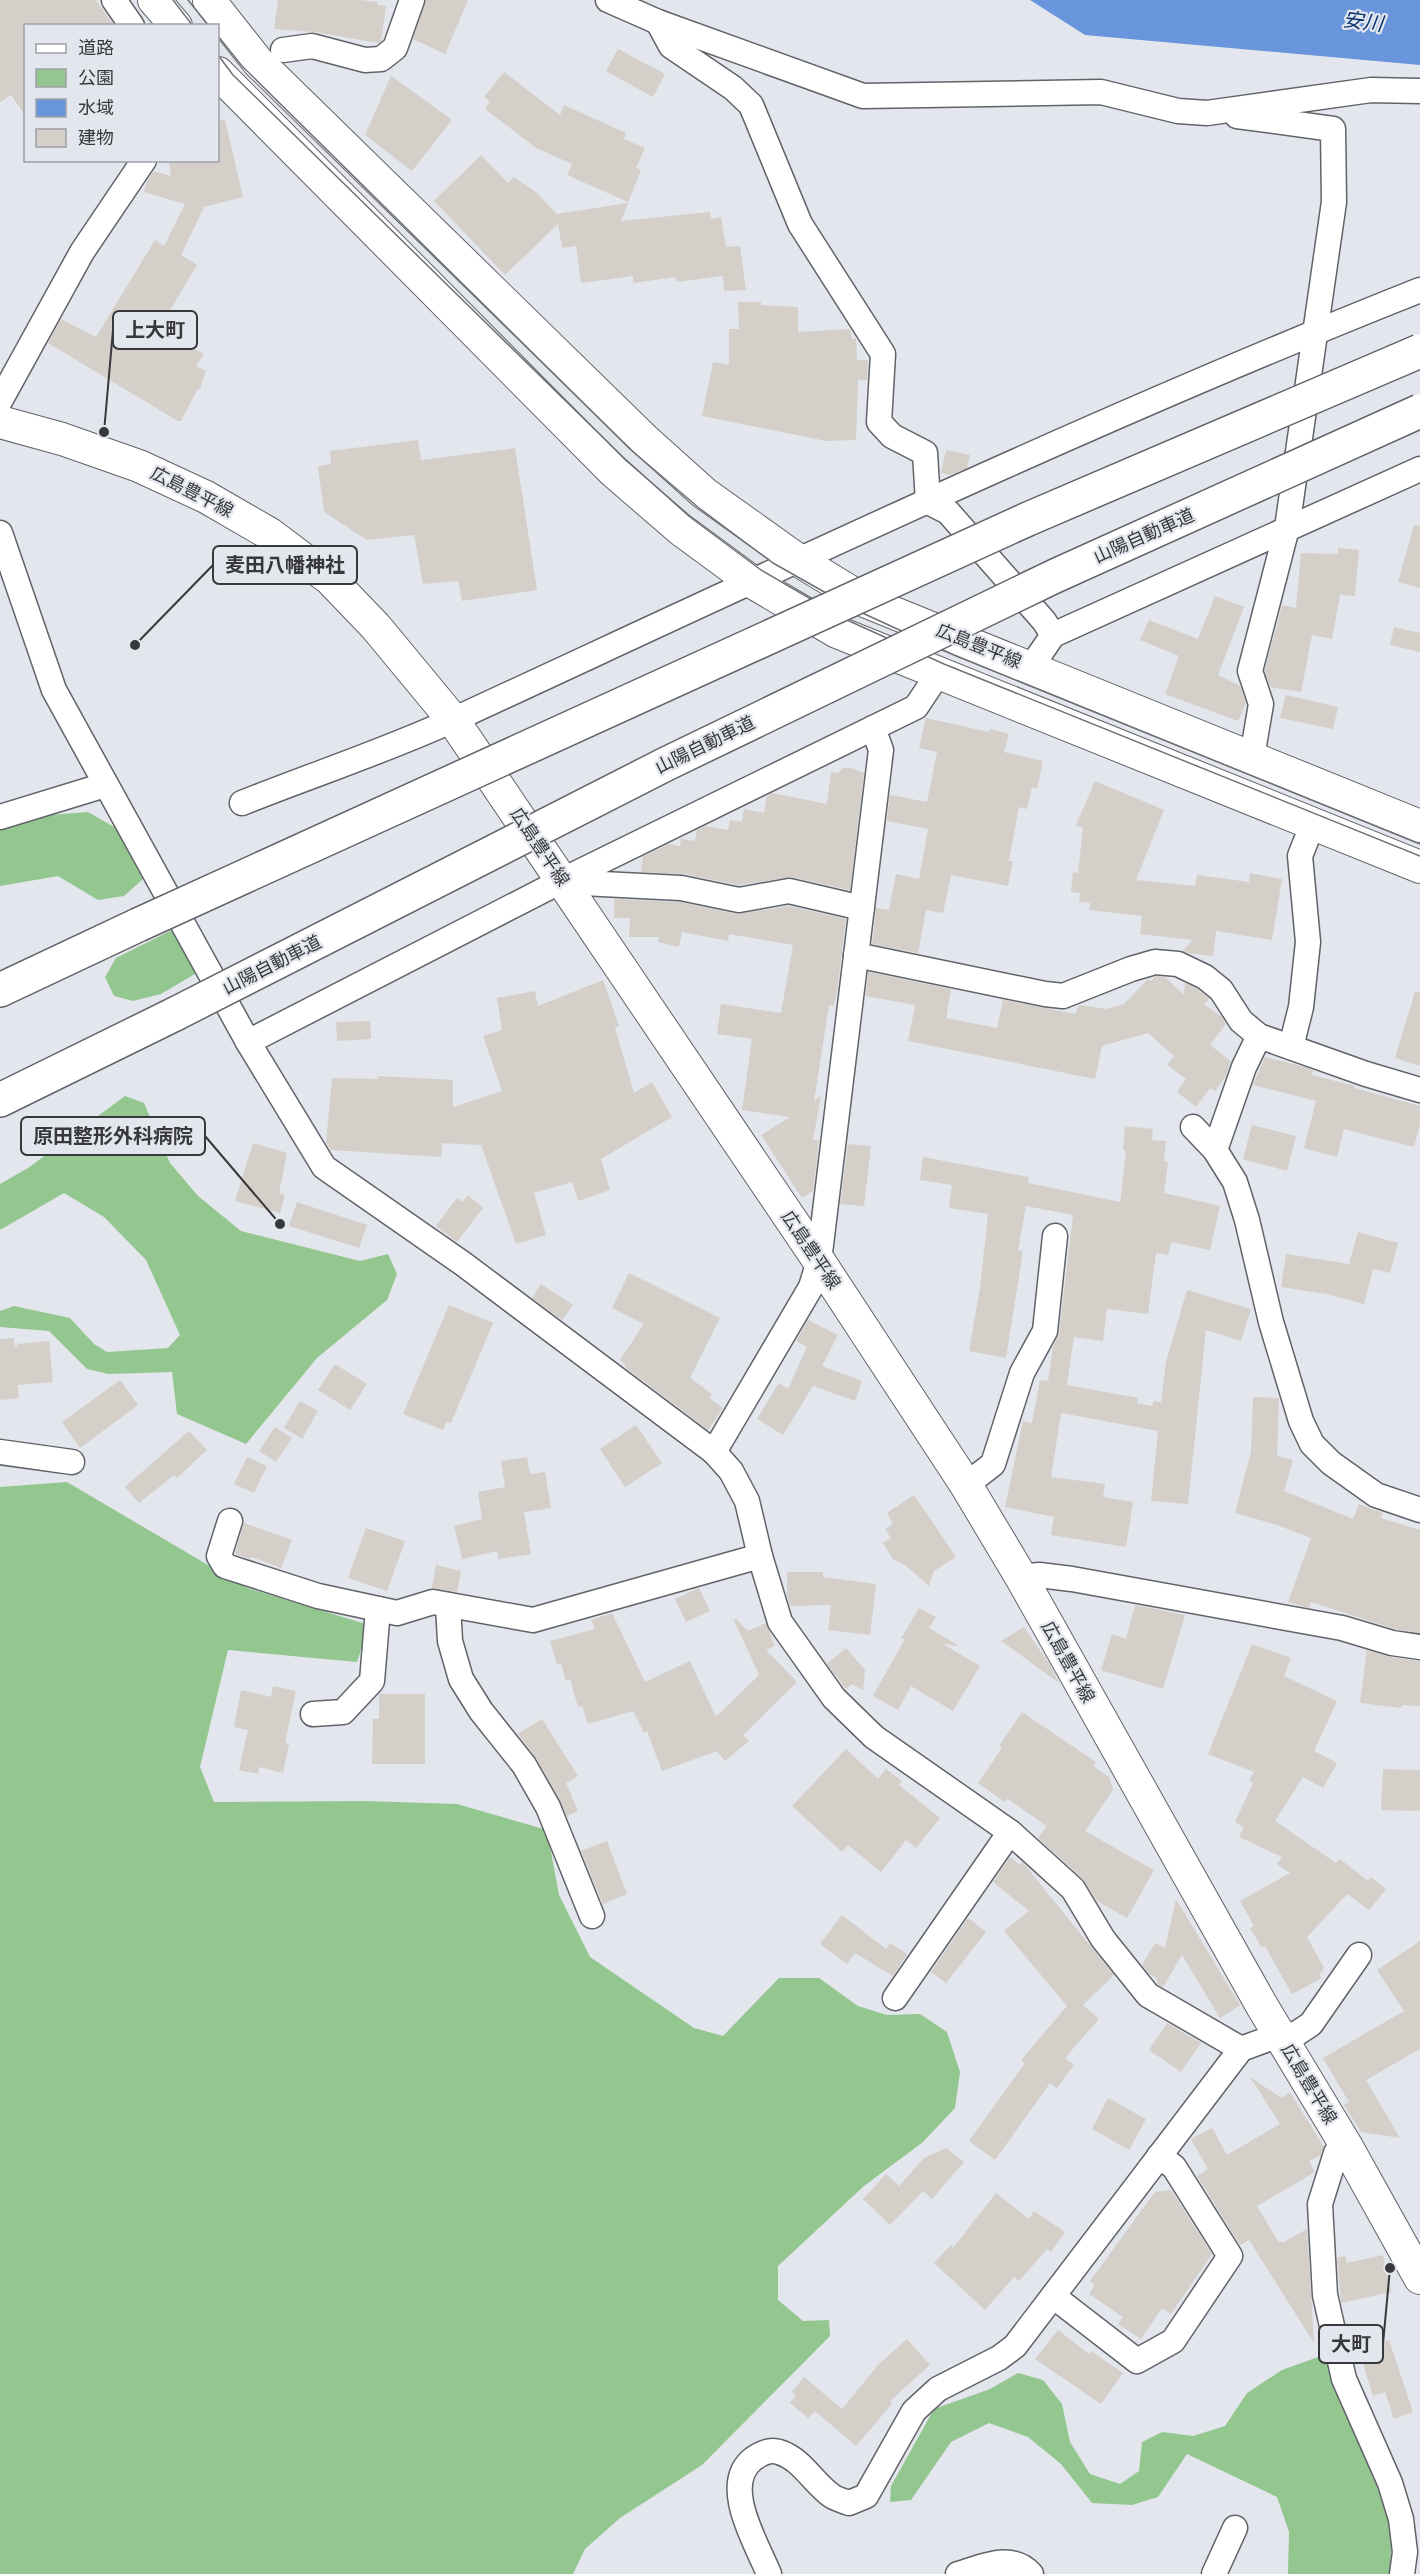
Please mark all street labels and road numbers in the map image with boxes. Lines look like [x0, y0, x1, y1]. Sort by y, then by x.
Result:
street label: 広島豊平線 [146, 460, 238, 524]
street label: 山陽自動車道 [1089, 502, 1199, 570]
street label: 広島豊平線 [932, 617, 1026, 675]
street label: 山陽自動車道 [651, 710, 759, 780]
street label: 広島豊平線 [504, 802, 576, 892]
street label: 山陽自動車道 [218, 929, 326, 1001]
street label: 広島豊平線 [775, 1205, 847, 1295]
street label: 広島豊平線 [1035, 1616, 1101, 1708]
street label: 広島豊平線 [1275, 2039, 1343, 2129]

